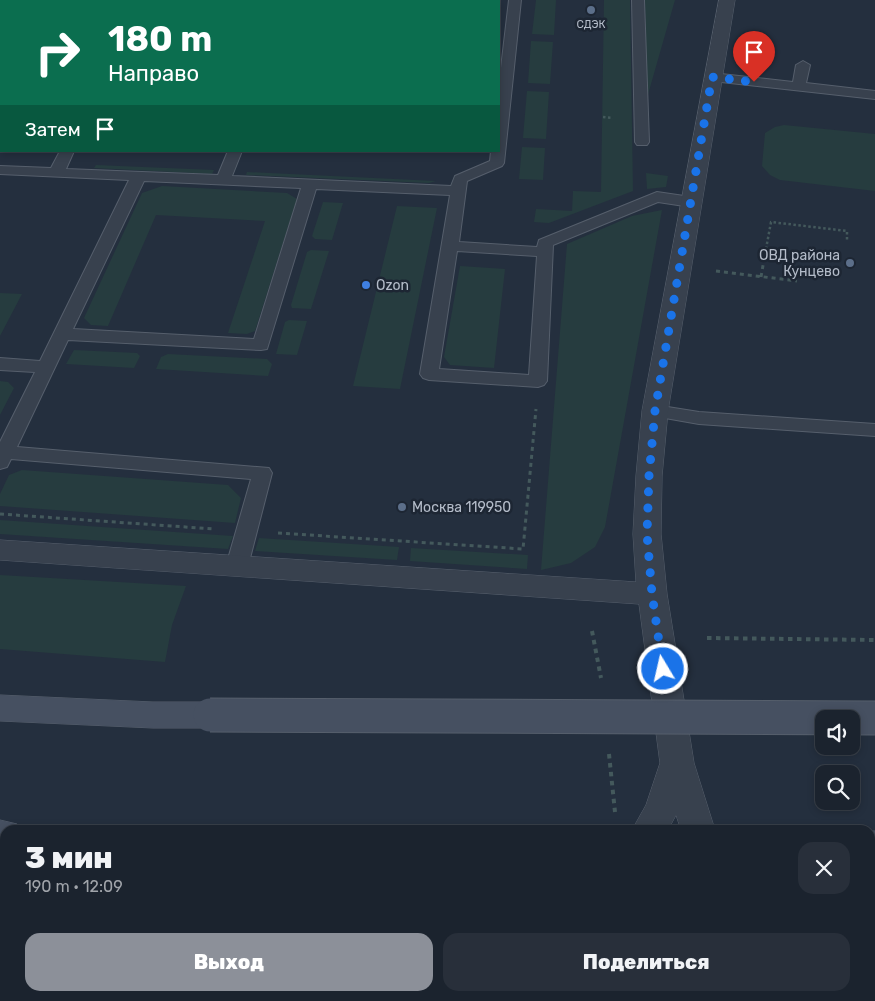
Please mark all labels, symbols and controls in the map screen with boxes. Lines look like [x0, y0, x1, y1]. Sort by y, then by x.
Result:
marker: СДЭК [585, 4, 597, 16]
text: 180 m [108, 18, 212, 60]
place label: СДЭК [576, 18, 606, 31]
icon: right [25, 20, 90, 85]
pin [733, 31, 775, 82]
icon: arrive [740, 38, 768, 66]
text: Направо [108, 60, 199, 87]
icon: arrive [91, 115, 119, 143]
text: Затем [25, 118, 81, 141]
place label: ОВД района Кунцево [759, 247, 840, 280]
marker: ОВД района Кунцево [844, 257, 856, 269]
place label: Ozon [376, 277, 409, 294]
marker: Ozon [360, 279, 372, 291]
place label: Москва 119950 [412, 499, 511, 516]
marker: Москва 119950 [396, 501, 408, 513]
position arrow [636, 642, 688, 694]
map controls [815, 710, 860, 810]
button: sound [815, 710, 860, 755]
button: search [815, 765, 860, 810]
text: 3 мин [25, 840, 113, 876]
button: close [798, 842, 850, 894]
text: 190 m · 12:09 [25, 877, 123, 896]
button: Выход [25, 933, 433, 991]
button: Поделиться [443, 933, 850, 991]

